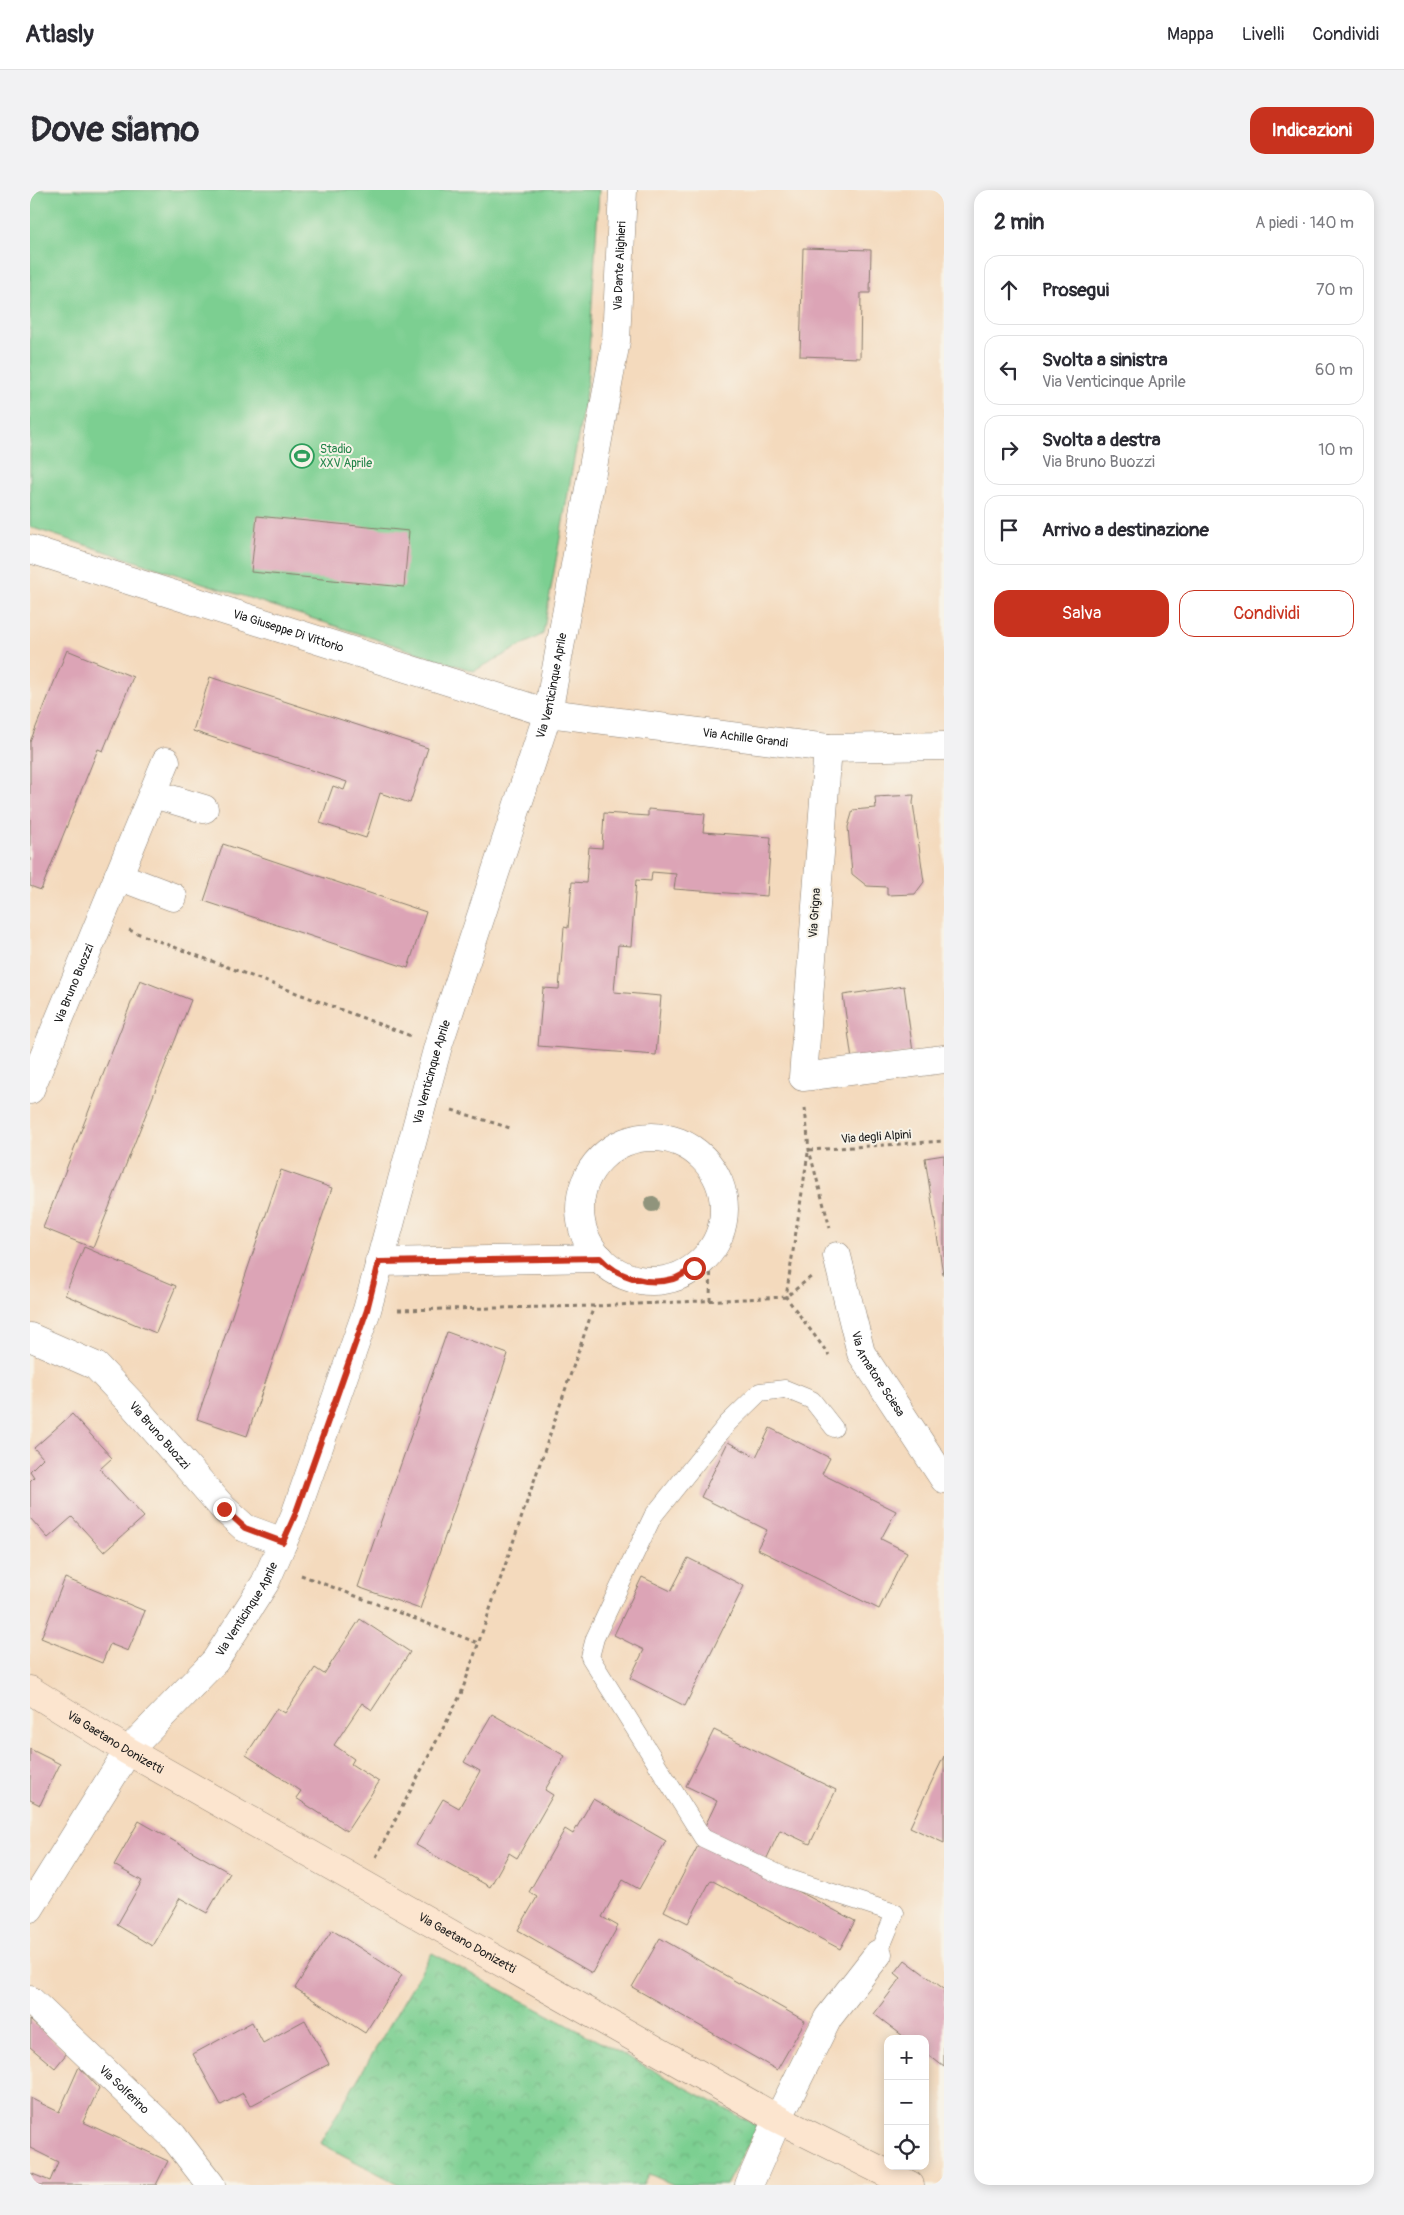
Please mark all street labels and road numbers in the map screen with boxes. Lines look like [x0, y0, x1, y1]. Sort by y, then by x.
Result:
street label: Via Dante Alighieri [610, 221, 629, 311]
street label: Via Giuseppe Di Vittorio [231, 606, 346, 656]
street label: Via Venticinque Aprile [533, 632, 570, 741]
street label: Via Achille Grandi [702, 725, 789, 750]
street label: Via Grigna [806, 887, 824, 939]
street label: Via Bruno Buozzi [51, 942, 97, 1026]
street label: Via Venticinque Aprile [410, 1018, 454, 1126]
street label: Via degli Alpini [840, 1127, 912, 1147]
street label: Via Amatore Sciesa [848, 1329, 909, 1420]
street label: Via Bruno Buozzi [126, 1398, 193, 1472]
street label: Via Venticinque Aprile [212, 1560, 281, 1659]
street label: Via Gaetano Donizetti [64, 1707, 166, 1777]
street label: Via Gaetano Donizetti [415, 1909, 519, 1977]
street label: Via Solferino [96, 2062, 153, 2117]

